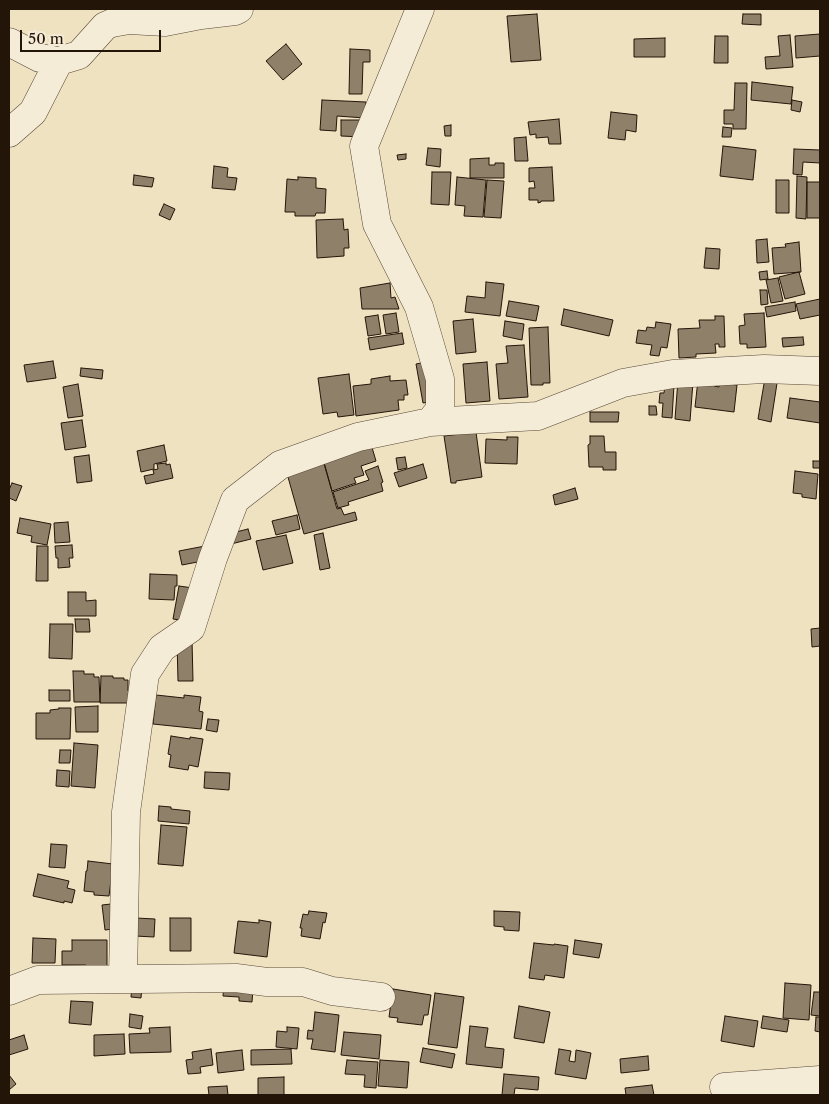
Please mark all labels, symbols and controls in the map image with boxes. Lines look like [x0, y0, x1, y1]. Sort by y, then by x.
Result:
scale bar [22, 20, 164, 52]
text: 50 m [28, 29, 64, 48]

